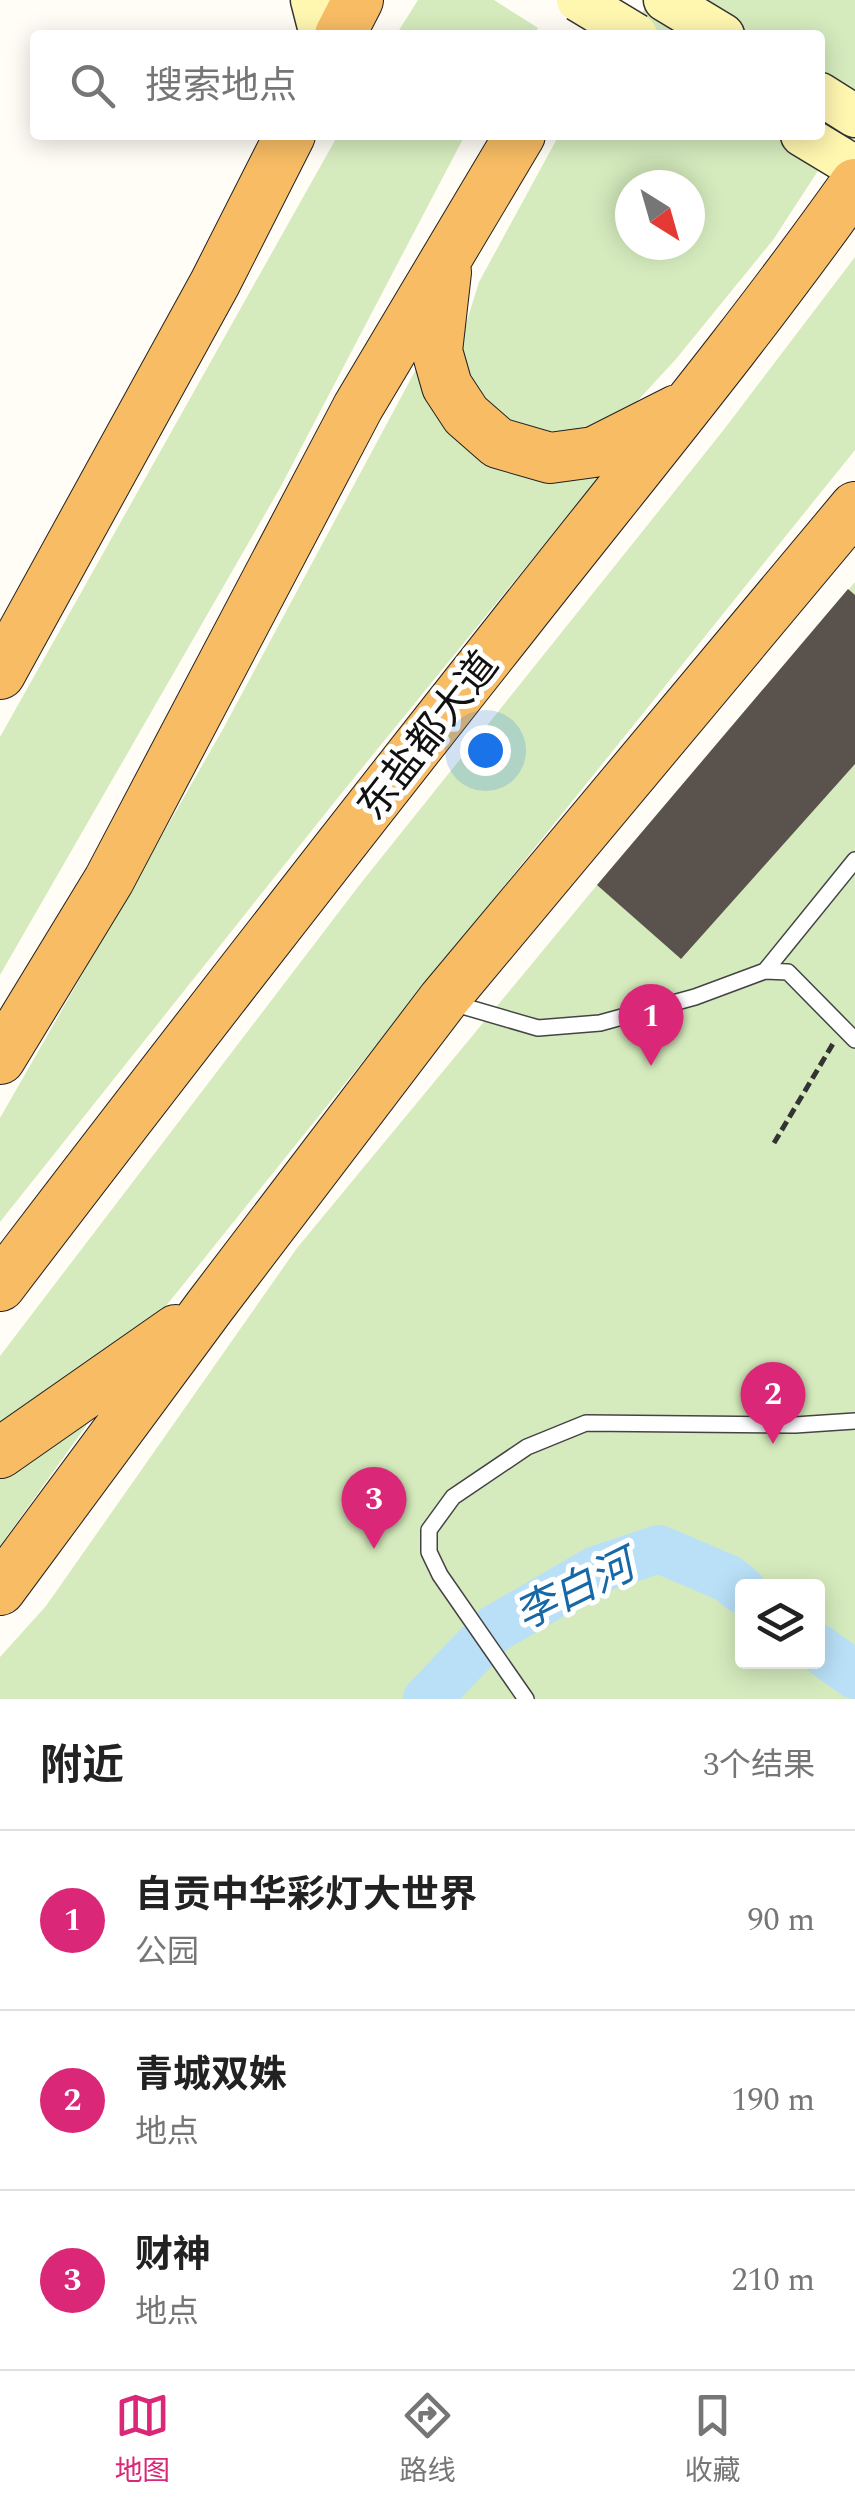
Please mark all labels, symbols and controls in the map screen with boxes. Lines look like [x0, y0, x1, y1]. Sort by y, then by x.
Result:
search box [30, 30, 825, 140]
icon: search [65, 58, 120, 113]
text: 搜索地点 [145, 58, 297, 116]
north arrow [615, 170, 705, 260]
street label: 东盐都大道 [343, 639, 515, 834]
your location [460, 725, 511, 776]
pin: 1 [618, 984, 684, 1066]
pin: 2 [740, 1362, 806, 1444]
pin: 3 [342, 1466, 406, 1549]
water label: 李白河 [505, 1532, 652, 1647]
map controls [735, 1579, 825, 1669]
button: layers [735, 1579, 825, 1669]
text: 附近 [40, 1735, 124, 1798]
text: 3个结果 [703, 1741, 815, 1790]
text: 自贡中华彩灯大世界 [135, 1867, 477, 1925]
text: 1 [64, 1896, 81, 1945]
text: 90 m [747, 1896, 815, 1945]
text: 公园 [135, 1928, 199, 1977]
text: 青城双姝 [135, 2047, 287, 2105]
text: 2 [64, 2076, 81, 2125]
text: 190 m [731, 2076, 815, 2125]
text: 地点 [135, 2108, 199, 2157]
text: 财神 [135, 2227, 211, 2285]
text: 3 [64, 2256, 81, 2305]
text: 210 m [731, 2256, 815, 2305]
text: 地点 [135, 2288, 199, 2337]
tab: 地图 [114, 2388, 171, 2493]
tab: 路线 [399, 2388, 456, 2493]
tab: 收藏 [684, 2388, 741, 2493]

